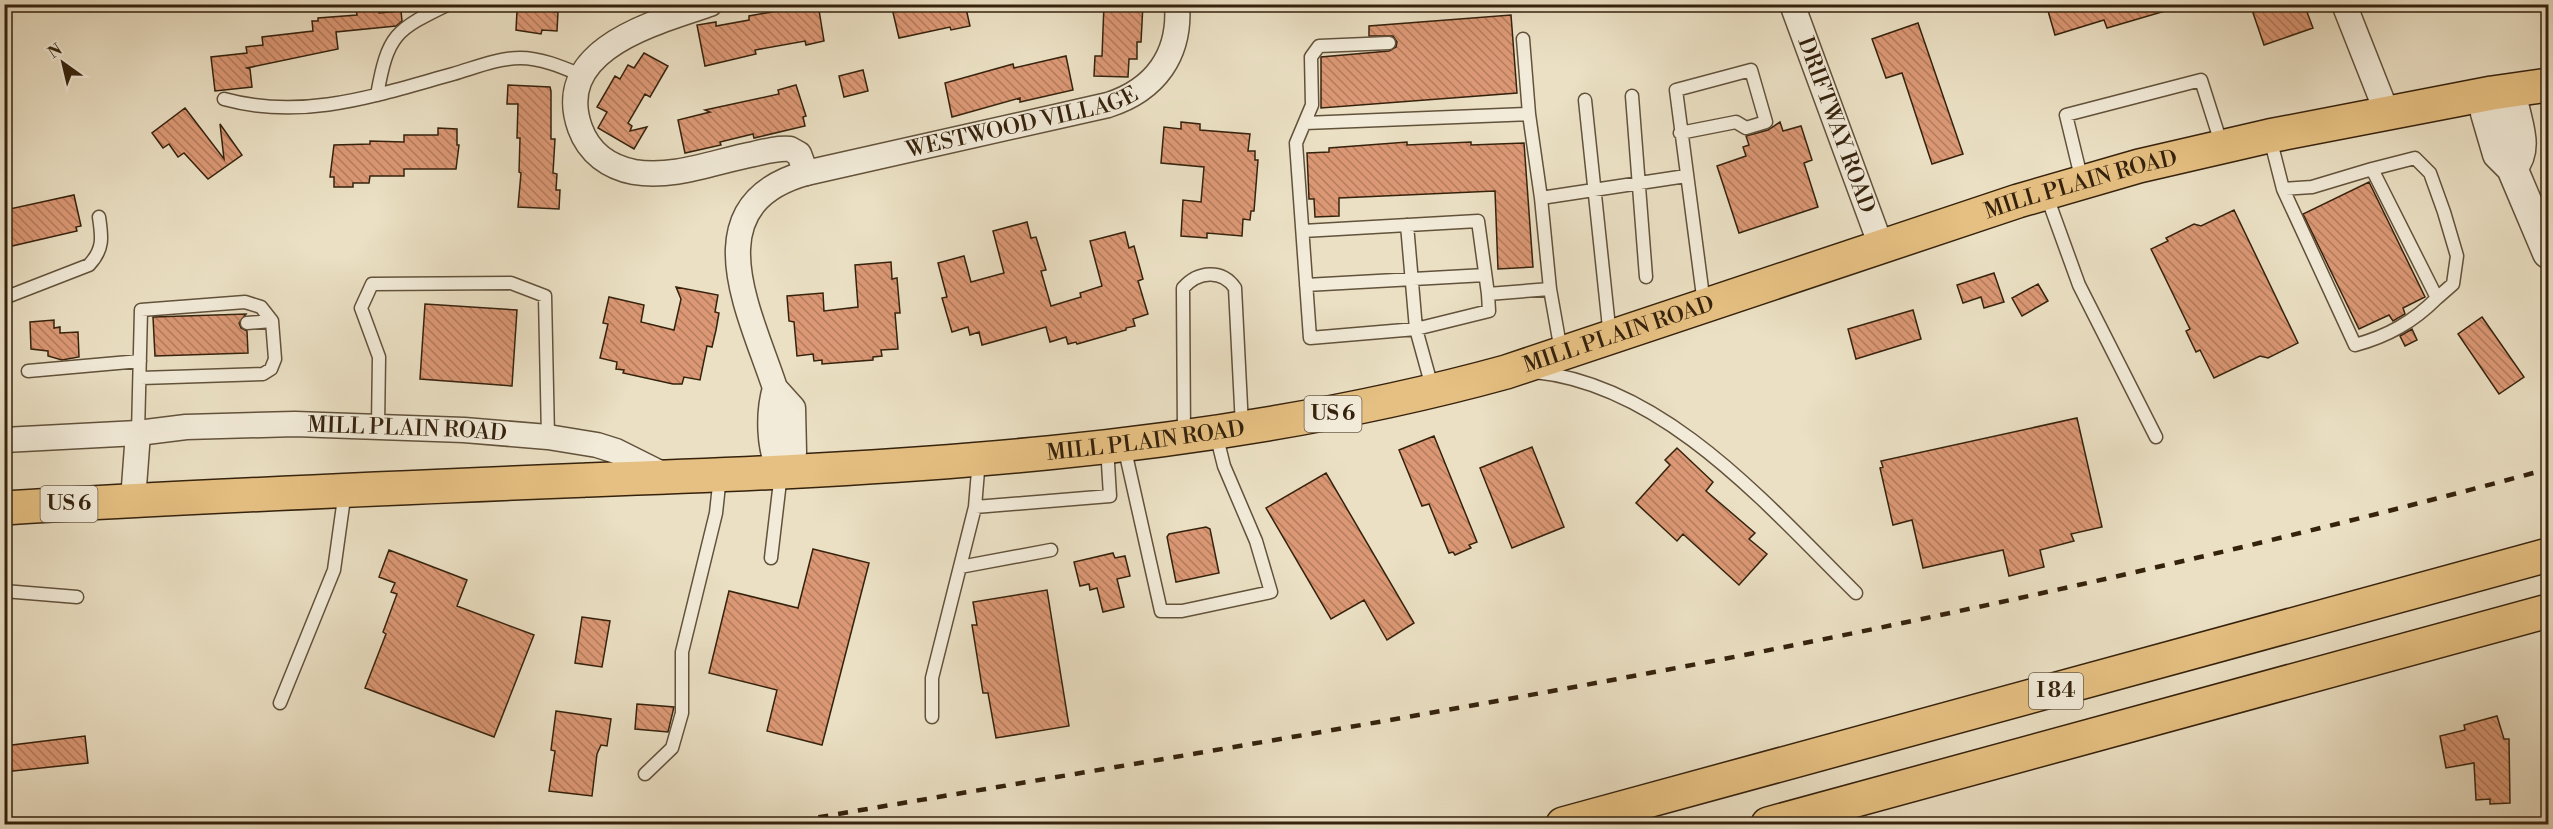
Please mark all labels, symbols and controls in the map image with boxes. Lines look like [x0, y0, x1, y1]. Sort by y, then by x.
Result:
north arrow [33, 33, 93, 93]
street label: DRIFTWAY ROAD [1792, 33, 1881, 217]
text: N [44, 39, 66, 63]
street label: WESTWOOD VILLAGE [902, 80, 1143, 164]
street label: MILL PLAIN ROAD [1981, 144, 2180, 225]
street label: MILL PLAIN ROAD [1520, 290, 1718, 379]
road number: US 6 [1304, 396, 1362, 432]
street label: MILL PLAIN ROAD [307, 411, 508, 447]
street label: MILL PLAIN ROAD [1045, 414, 1247, 466]
road number: US 6 [40, 486, 98, 522]
road number: I 84 [2029, 673, 2083, 709]

